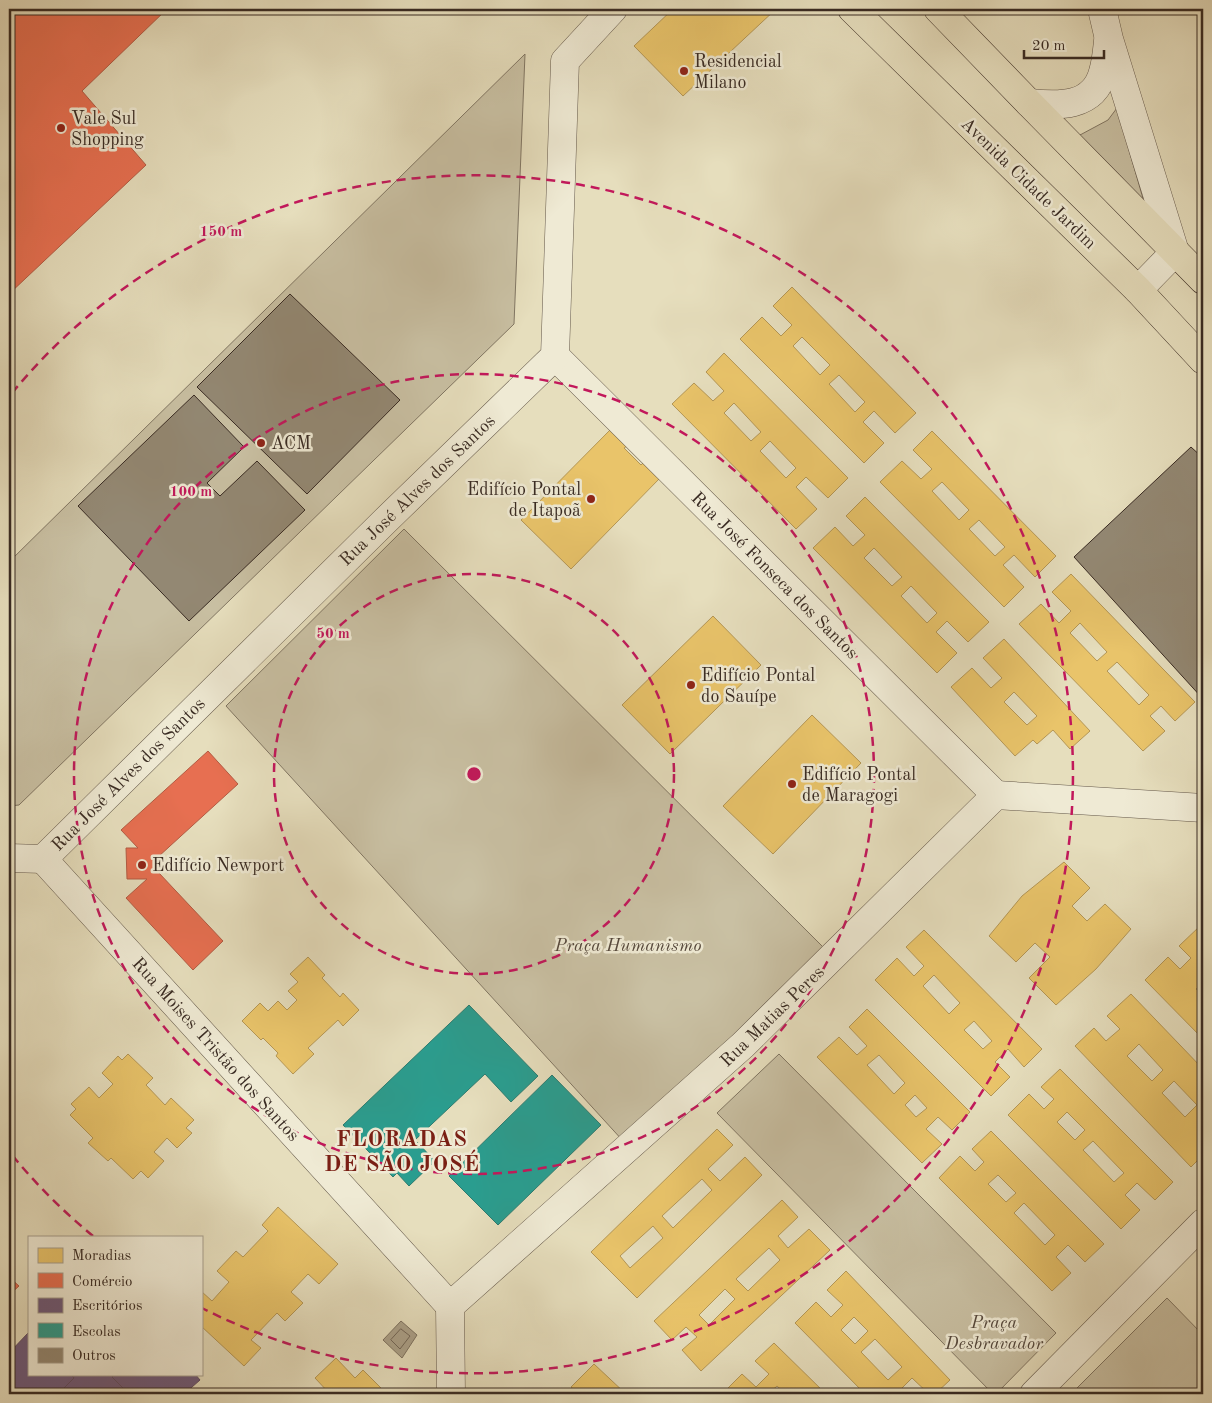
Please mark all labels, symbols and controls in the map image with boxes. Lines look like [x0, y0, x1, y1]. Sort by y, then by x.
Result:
scale bar [1024, 28, 1104, 60]
text: 20 m [1032, 39, 1066, 54]
place label: Residencial Milano [694, 53, 782, 92]
marker: Residencial Milano [678, 65, 690, 77]
place label: Vale Sul Shopping [71, 110, 144, 149]
street label: Avenida Cidade Jardim [957, 115, 1099, 253]
marker: Vale Sul Shopping [55, 122, 67, 134]
text: 150 m [200, 225, 242, 240]
street label: Rua José Alves dos Santos [336, 412, 499, 570]
place label: ACM [271, 435, 311, 453]
marker: ACM [255, 437, 267, 449]
place label: Edifício Pontal de Itapoã [467, 481, 581, 520]
text: 100 m [170, 485, 212, 500]
street label: Rua José Fonseca dos Santos [687, 489, 861, 663]
marker: Edifício Pontal de Itapoã [585, 493, 597, 505]
text: 50 m [316, 627, 350, 642]
place label: Edifício Pontal do Sauípe [701, 667, 815, 706]
marker: Edifício Pontal do Sauípe [685, 679, 697, 691]
street label: Rua José Alves dos Santos [49, 694, 209, 855]
centre of rings [465, 765, 483, 783]
place label: Edifício Pontal de Maragogi [802, 766, 916, 805]
marker: Edifício Pontal de Maragogi [786, 778, 798, 790]
place label: Edifício Newport [152, 857, 284, 875]
marker: Edifício Newport [136, 859, 148, 871]
park label: Praça Humanismo [553, 937, 702, 955]
street label: Rua Moises Tristão dos Santos [128, 954, 302, 1145]
street label: Rua Matias Peres [717, 963, 828, 1071]
district label: FLORADAS DE SÃO JOSÉ [324, 1129, 480, 1176]
legend [28, 1236, 202, 1376]
text: Moradias [72, 1249, 131, 1264]
text: Comércio [72, 1275, 132, 1290]
text: Escritórios [72, 1299, 142, 1314]
park label: Praça Desbravador [944, 1314, 1044, 1353]
text: Escolas [72, 1325, 121, 1340]
text: Outros [72, 1349, 116, 1364]

